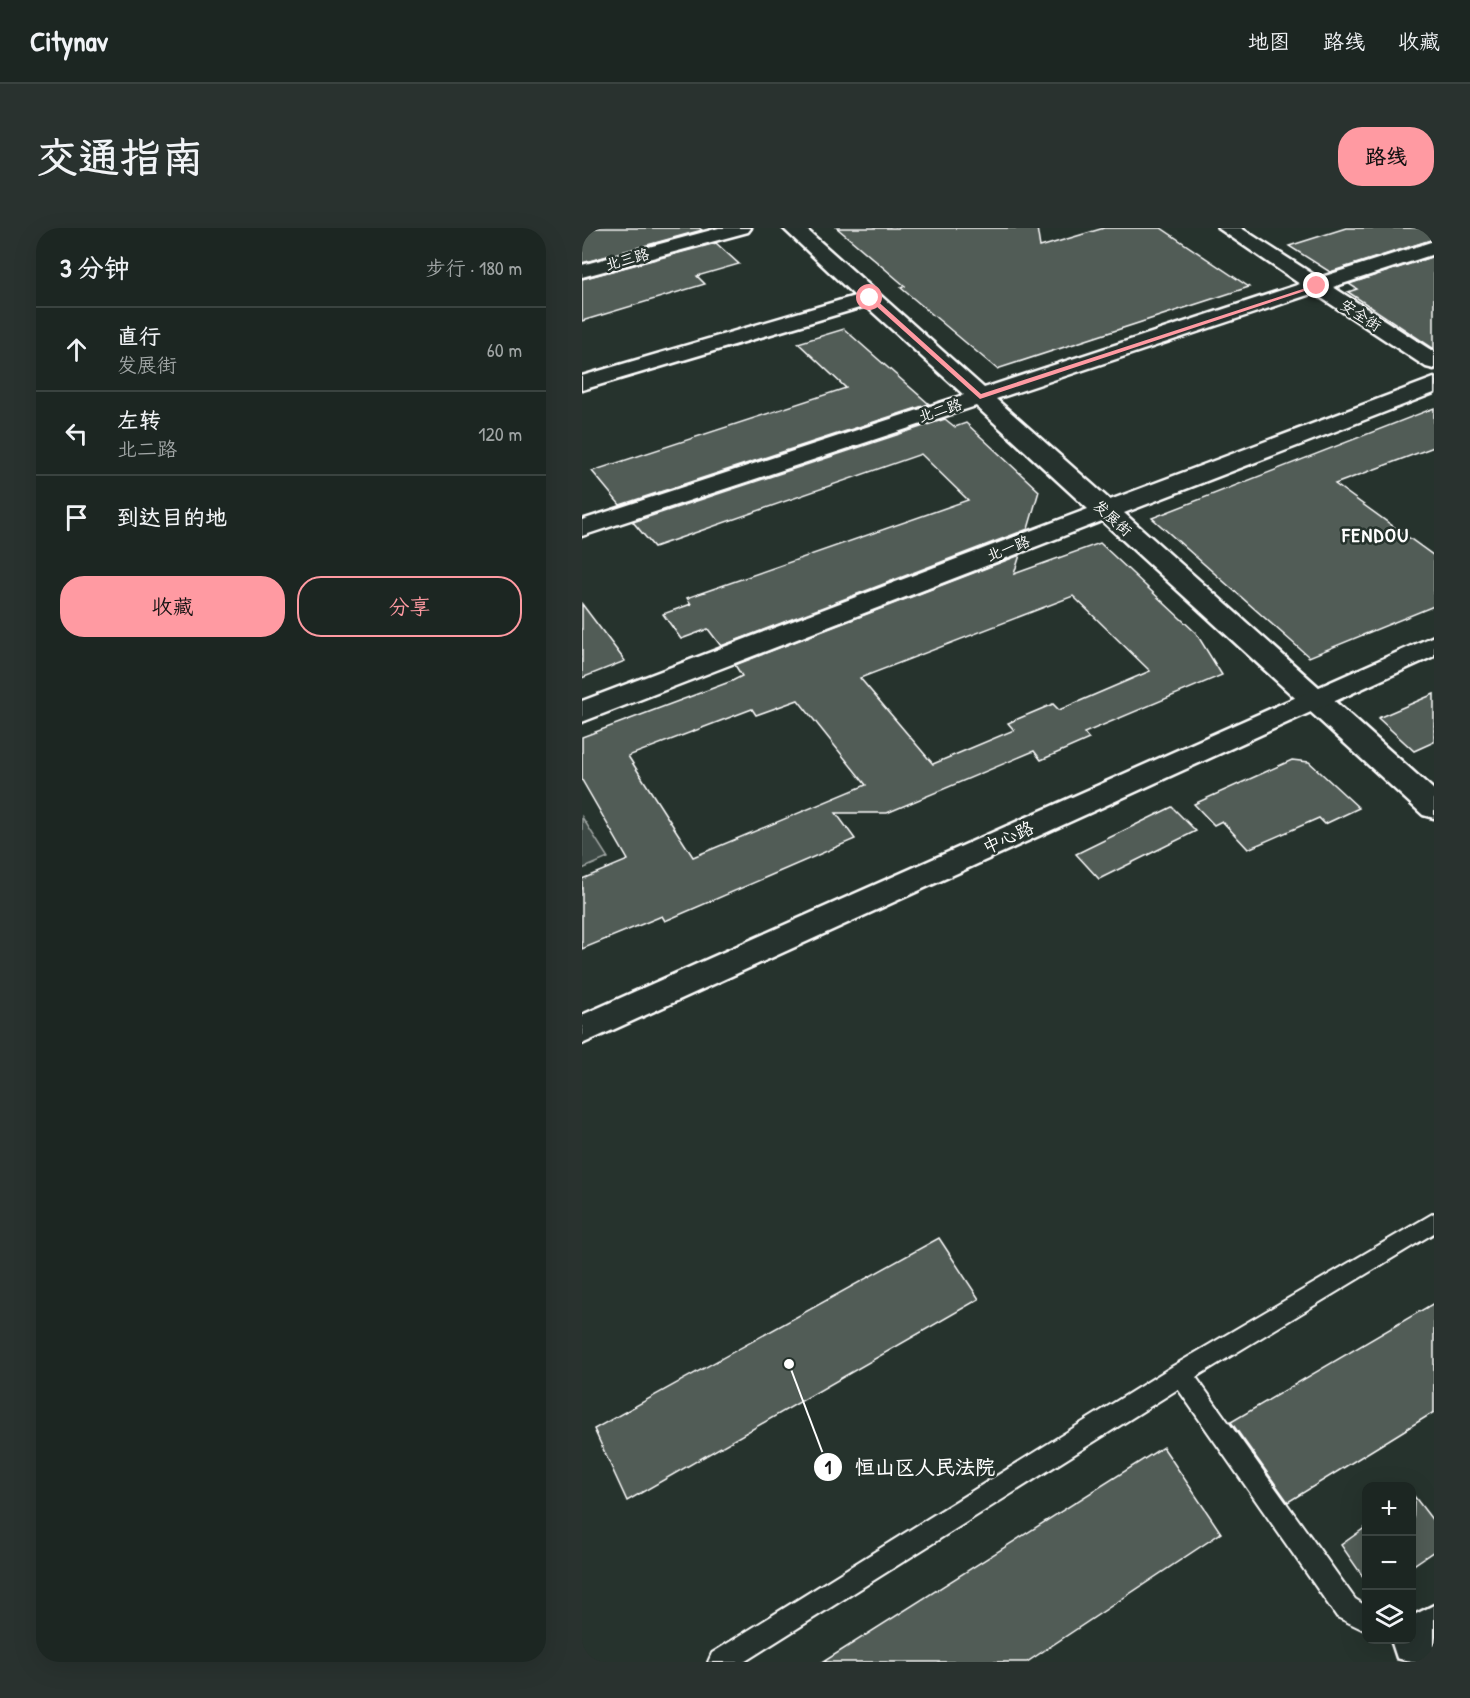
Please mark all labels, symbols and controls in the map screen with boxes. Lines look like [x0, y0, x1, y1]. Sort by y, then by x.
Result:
text: Citynav [30, 22, 108, 60]
text: 地图 [1248, 27, 1290, 56]
text: 路线 [1323, 27, 1365, 56]
text: 收藏 [1398, 27, 1440, 56]
button: 路线 [1338, 127, 1434, 186]
text: 交通指南 [36, 128, 204, 185]
street label: 北三路 [603, 243, 651, 275]
text: 3 分钟 [60, 250, 130, 285]
text: 步行 · 180 m [426, 254, 522, 281]
route end [1303, 272, 1329, 298]
route start [856, 284, 882, 310]
street label: 安全街 [1336, 294, 1386, 336]
text: 直行 [117, 321, 161, 351]
icon: ahead [60, 333, 93, 366]
text: 60 m [487, 336, 522, 363]
text: 发展街 [117, 351, 177, 378]
street label: 北二路 [915, 393, 965, 427]
text: 左转 [117, 405, 161, 435]
icon: left [60, 417, 93, 450]
text: 120 m [478, 420, 522, 447]
text: 北二路 [117, 435, 177, 462]
street label: 发展街 [1089, 495, 1137, 541]
icon: arrive [60, 501, 93, 534]
text: 到达目的地 [117, 502, 227, 532]
district label: FENDOU [1341, 521, 1410, 548]
street label: 北一路 [983, 530, 1033, 566]
button: 收藏 [60, 576, 285, 637]
button: 分享 [297, 576, 522, 637]
street label: 中心路 [978, 815, 1038, 859]
callout: 恒山区人民法院 [813, 1448, 1007, 1486]
text: 恒山区人民法院 [855, 1453, 995, 1480]
text: 1 [825, 1455, 832, 1480]
map controls [1362, 1482, 1416, 1644]
button: + [1362, 1482, 1416, 1536]
button: − [1362, 1536, 1416, 1590]
button: layers [1362, 1590, 1416, 1644]

